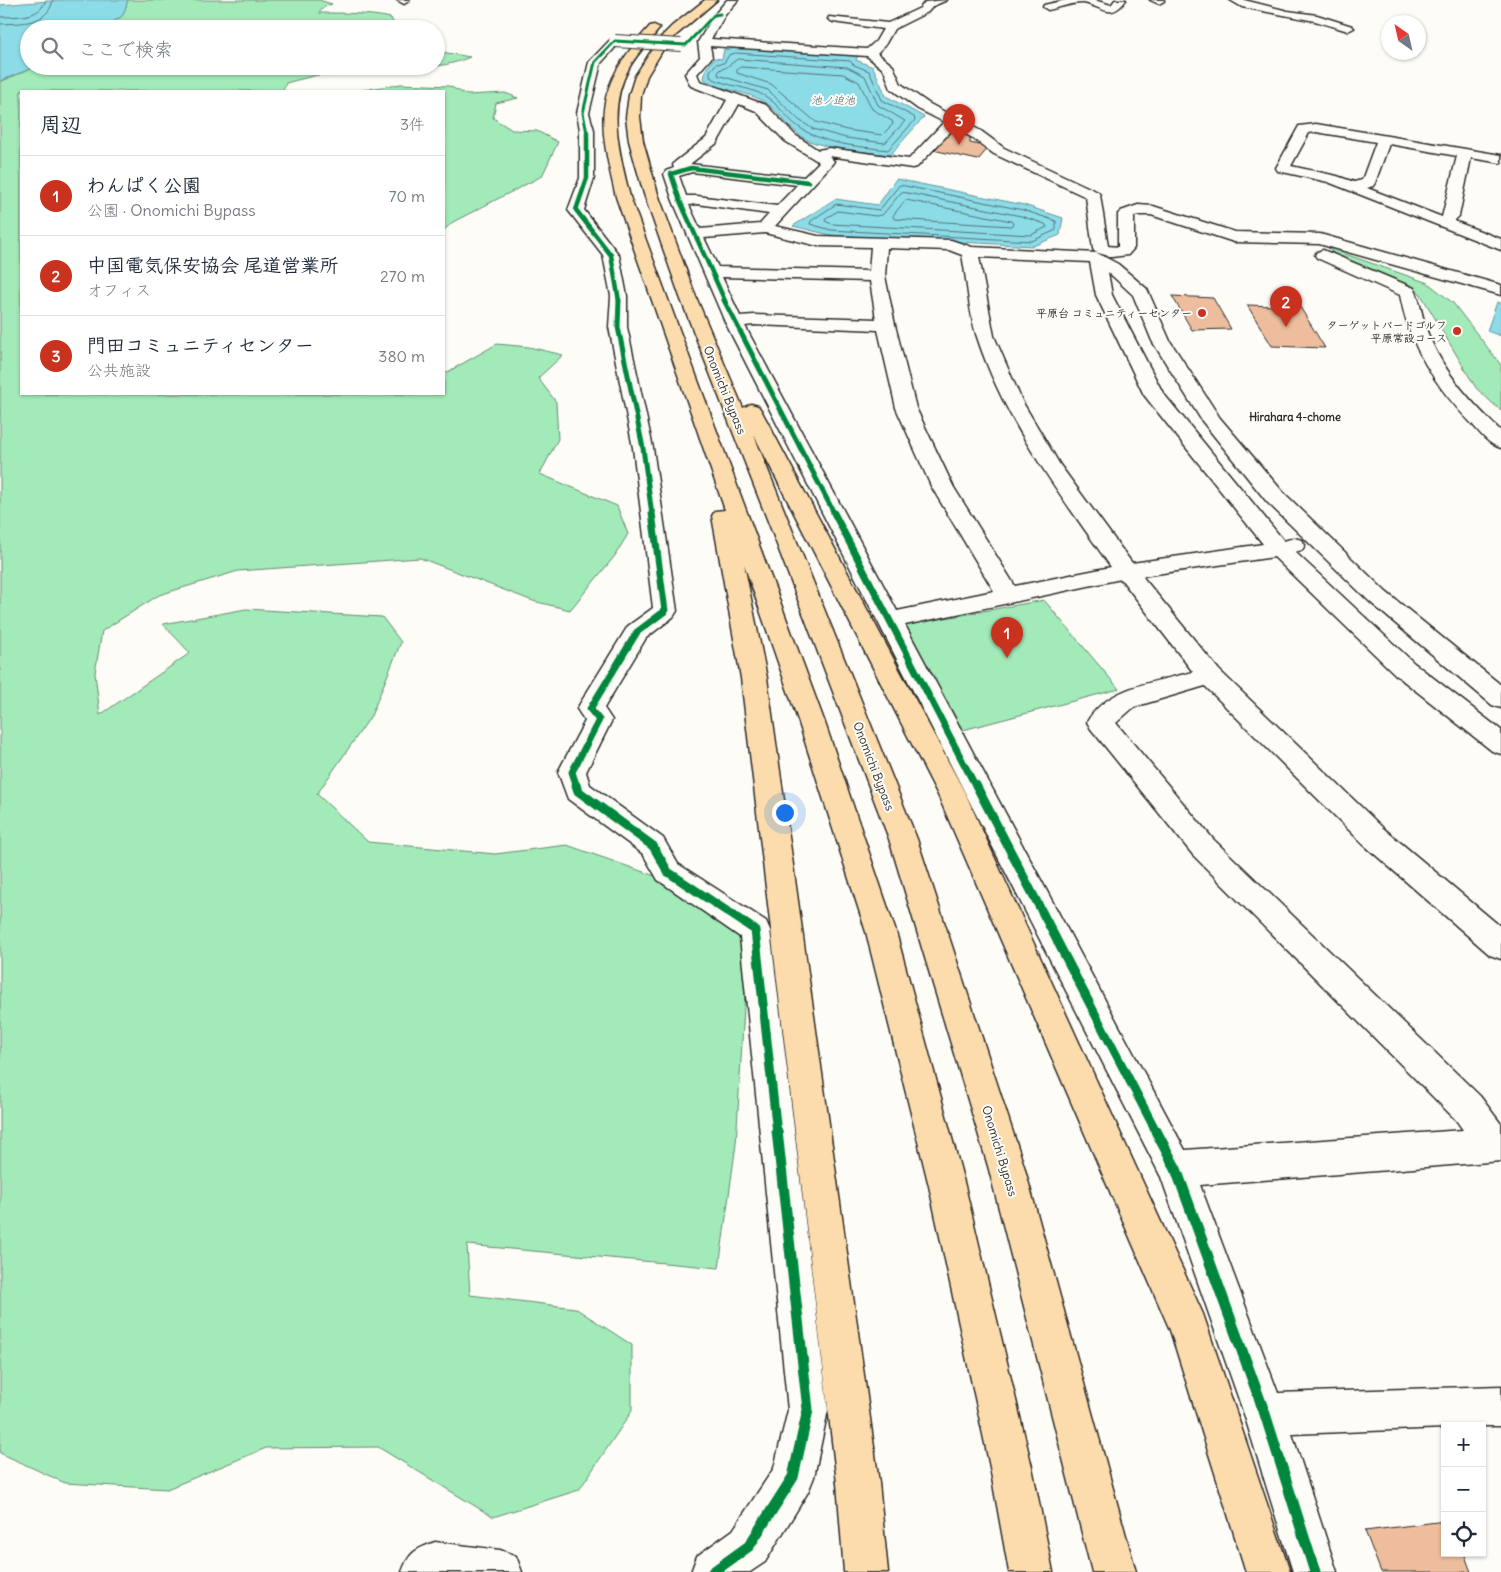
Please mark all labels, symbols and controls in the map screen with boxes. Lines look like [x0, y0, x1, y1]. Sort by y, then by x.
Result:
north arrow [1381, 15, 1426, 60]
search box [20, 20, 445, 75]
icon: search [38, 34, 66, 62]
text: ここで検索 [78, 37, 173, 61]
water label: 池ノ迫池 [811, 93, 856, 107]
pin: 3 [943, 104, 975, 145]
text: 周辺 [40, 111, 82, 138]
text: 3件 [400, 114, 425, 134]
text: わんぱく公園 [87, 173, 201, 197]
text: 1 [53, 186, 59, 206]
text: 70 m [389, 186, 425, 206]
text: 公園 · Onomichi Bypass [87, 200, 256, 220]
text: 中国電気保安協会 尾道営業所 [87, 253, 339, 277]
text: 2 [52, 266, 60, 286]
text: 270 m [380, 266, 425, 286]
text: オフィス [87, 280, 151, 300]
pin: 2 [1270, 286, 1302, 327]
place label: 平原台 コミュニティーセンター [1036, 306, 1192, 320]
marker: 平原台 コミュニティーセンター [1196, 307, 1208, 319]
place label: ターゲットバードゴルフ 平原常設コース [1326, 318, 1447, 345]
marker: ターゲットバードゴルフ 平原常設コース [1451, 325, 1463, 337]
text: 門田コミュニティセンター [87, 333, 314, 357]
street label: Onomichi Bypass [700, 344, 750, 436]
text: 3 [51, 346, 61, 366]
text: 380 m [378, 346, 425, 366]
text: 公共施設 [87, 360, 151, 380]
district label: Hirahara 4-chome [1249, 410, 1341, 424]
pin: 1 [991, 617, 1023, 658]
street label: Onomichi Bypass [850, 719, 898, 813]
your location [772, 800, 798, 826]
street label: Onomichi Bypass [979, 1104, 1021, 1198]
map controls [1441, 1422, 1486, 1557]
button: + [1441, 1422, 1486, 1467]
button: − [1441, 1467, 1486, 1512]
button: locate [1441, 1512, 1486, 1557]

